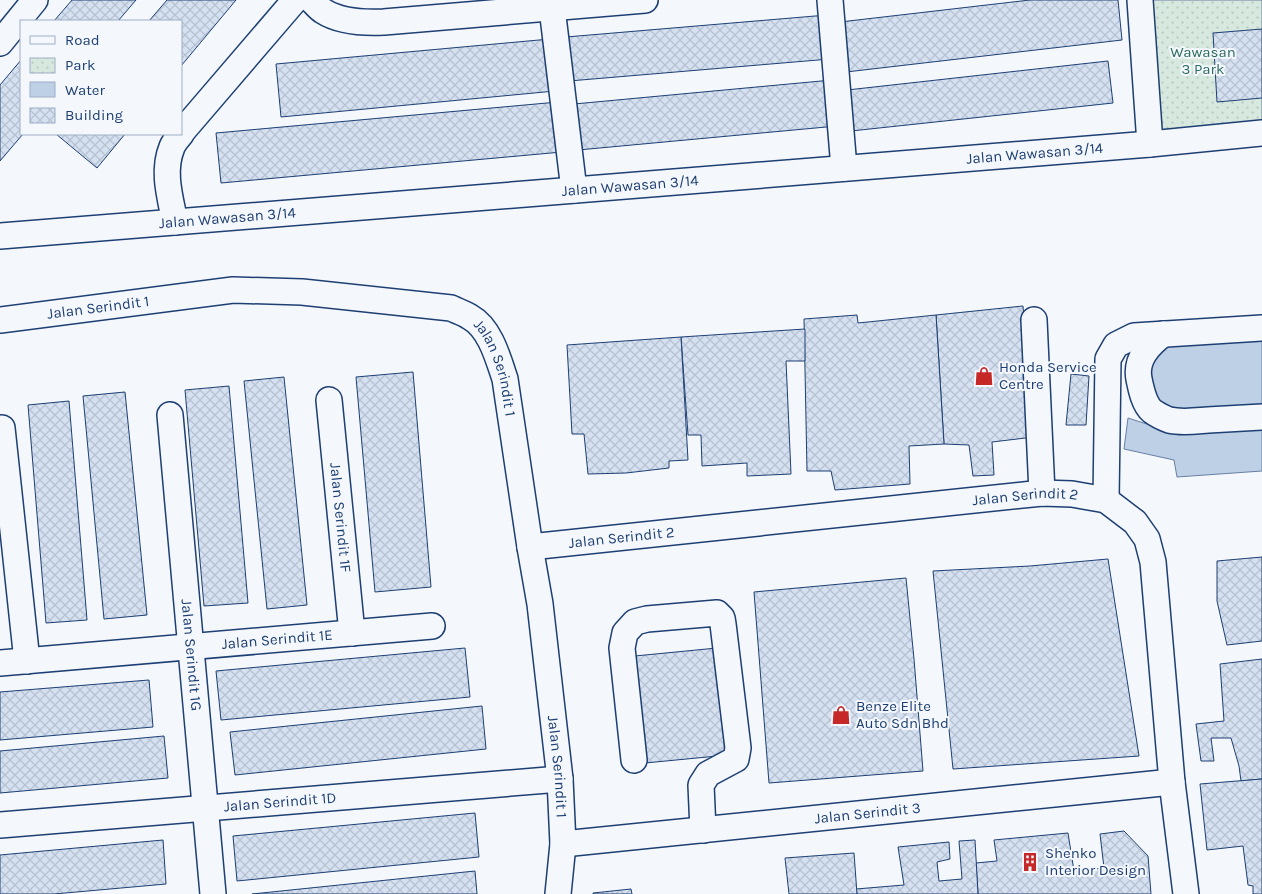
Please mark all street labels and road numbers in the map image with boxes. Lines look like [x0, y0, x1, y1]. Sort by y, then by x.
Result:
street label: Jalan Wawasan 3/14 [966, 139, 1104, 168]
street label: Jalan Wawasan 3/14 [561, 171, 700, 200]
street label: Jalan Wawasan 3/14 [158, 203, 297, 232]
street label: Jalan Serindit 1 [46, 292, 150, 323]
street label: Jalan Serindit 1 [470, 315, 519, 418]
street label: Jalan Serindit 1F [326, 462, 355, 573]
street label: Jalan Serindit 2 [971, 484, 1080, 509]
street label: Jalan Serindit 2 [568, 523, 675, 552]
street label: Jalan Serindit 1G [178, 598, 206, 712]
street label: Jalan Serindit 1E [221, 626, 333, 653]
street label: Jalan Serindit 1 [544, 715, 571, 818]
street label: Jalan Serindit 1D [223, 788, 337, 816]
street label: Jalan Serindit 3 [813, 799, 921, 827]

